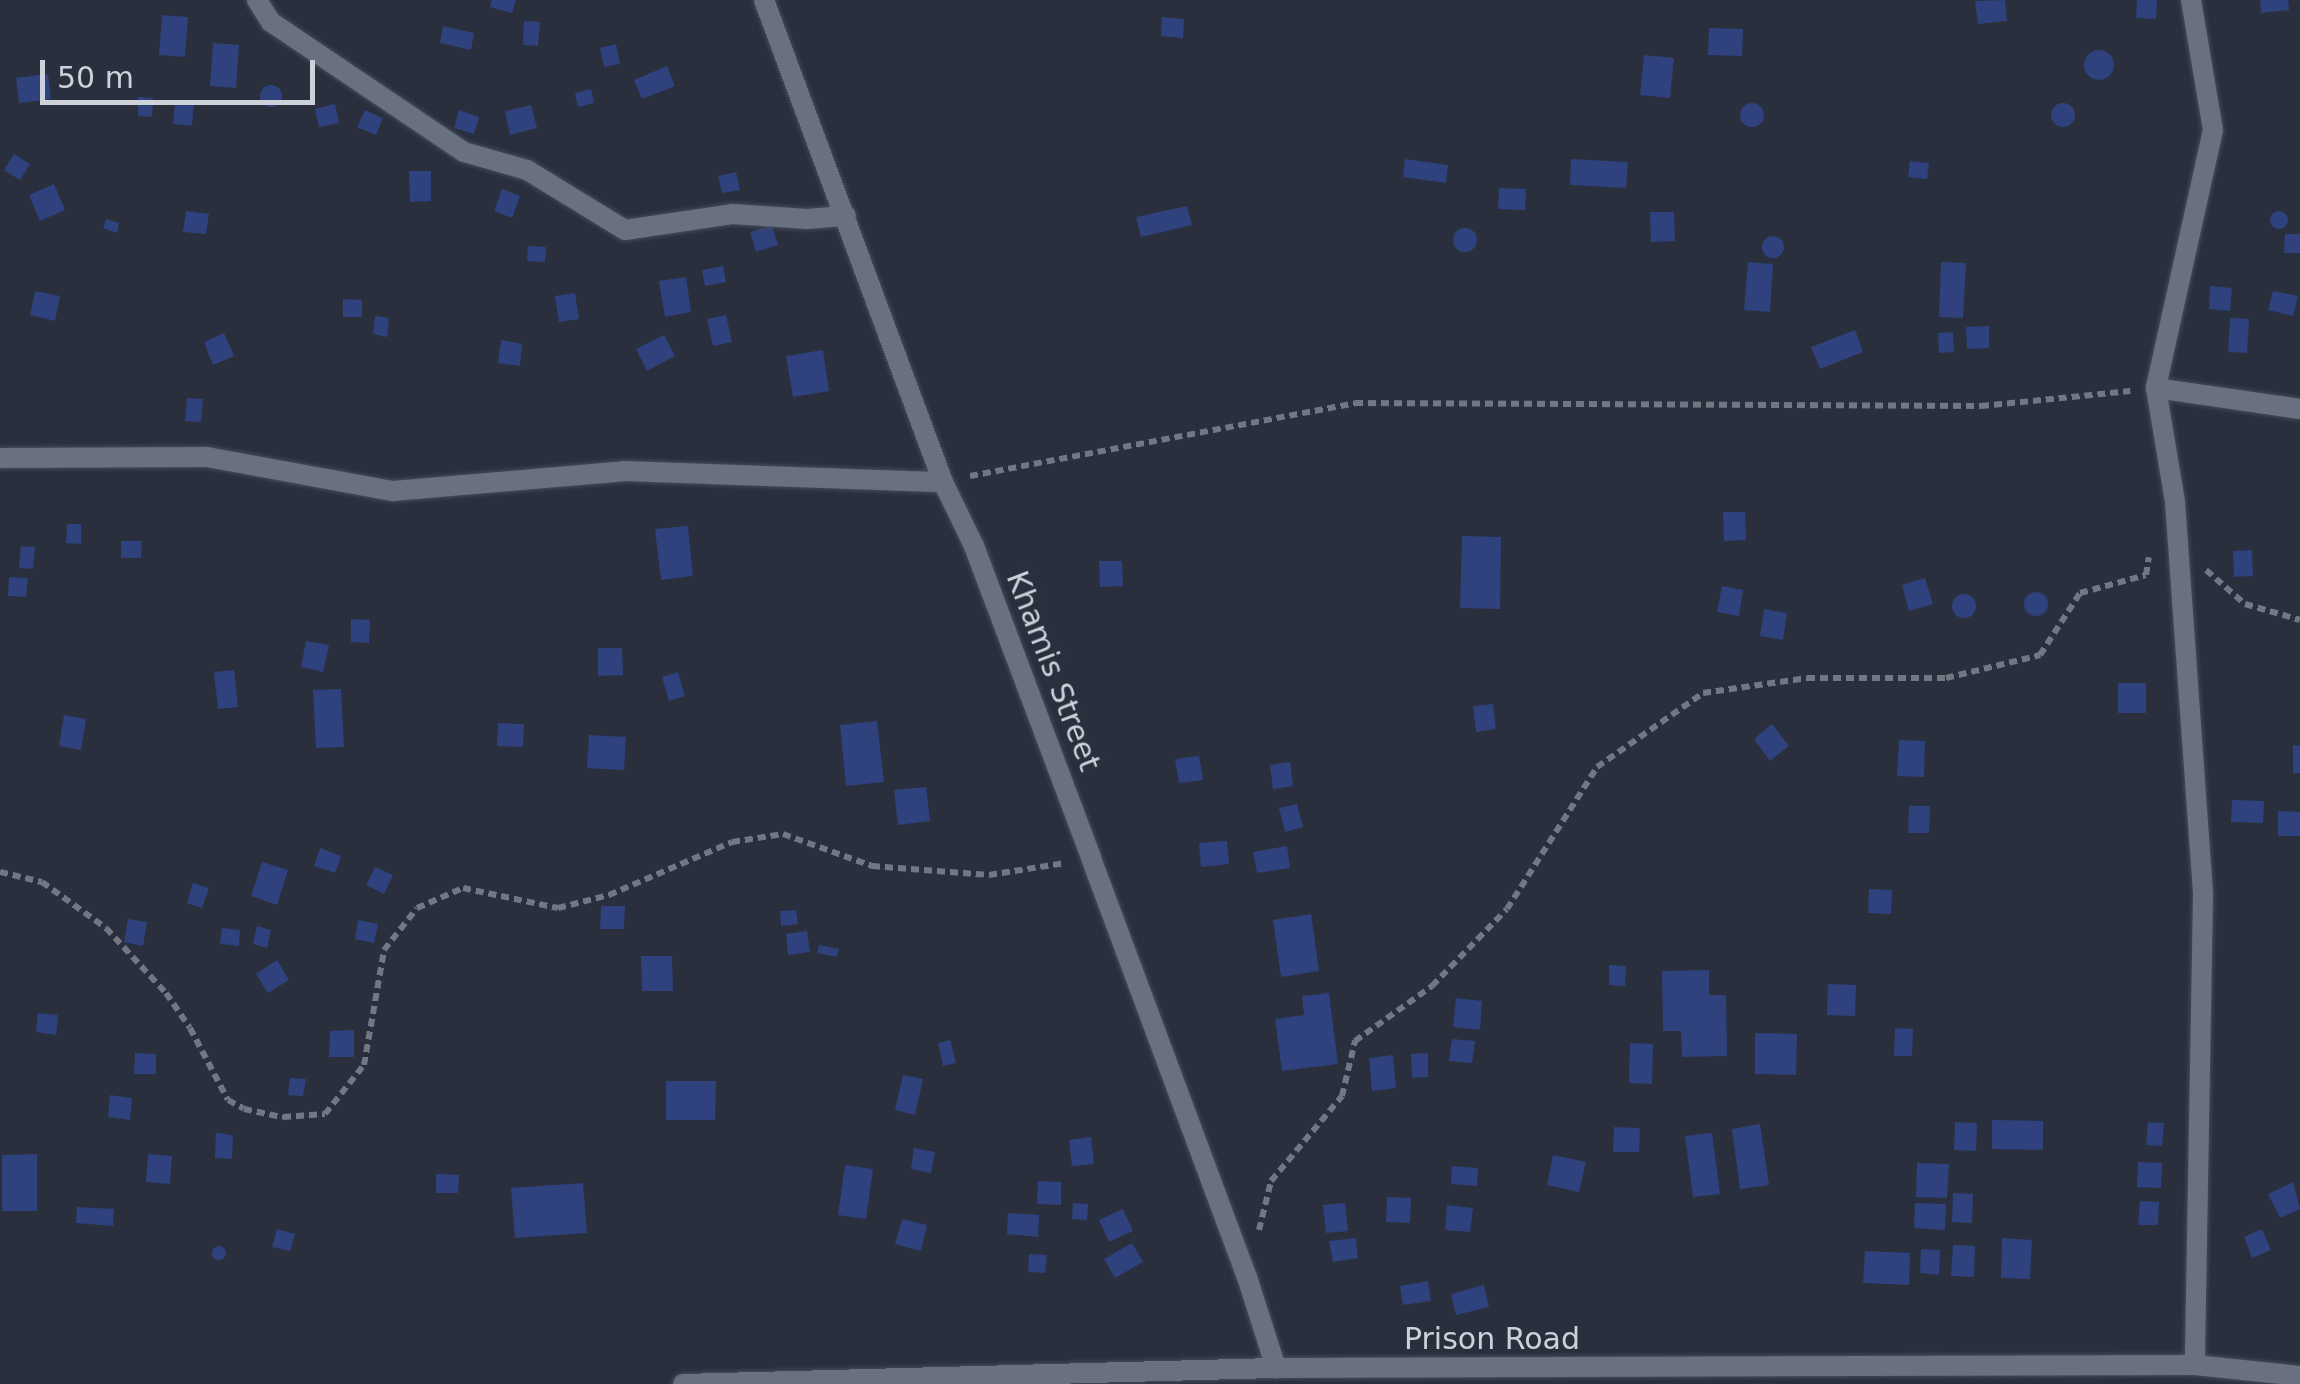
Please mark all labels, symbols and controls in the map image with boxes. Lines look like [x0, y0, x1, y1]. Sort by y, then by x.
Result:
scale bar [45, 40, 320, 102]
text: 50 m [57, 60, 134, 95]
street label: Khamis Street [998, 566, 1108, 776]
street label: Prison Road [1404, 1321, 1580, 1357]

